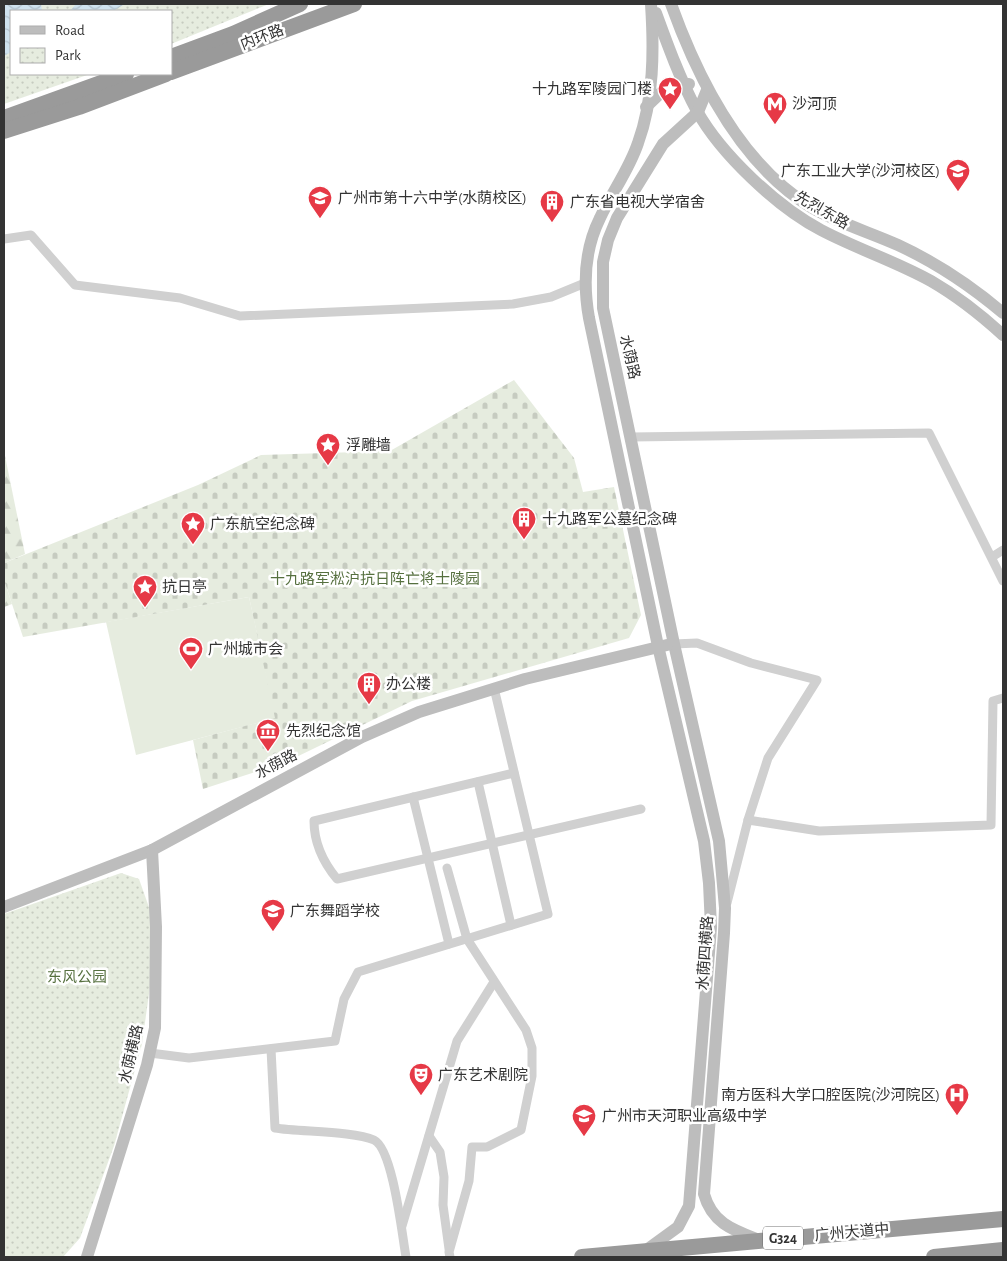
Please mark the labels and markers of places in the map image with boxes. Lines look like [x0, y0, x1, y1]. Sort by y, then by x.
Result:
place icon: 十九路军陵园门楼 [657, 76, 683, 110]
place label: 十九路军陵园门楼 [532, 81, 652, 97]
metro station icon: 沙河顶 [762, 91, 788, 125]
place label: 沙河顶 [792, 96, 837, 112]
school or university icon: 广东工业大学(沙河校区) [945, 158, 971, 192]
place label: 广东工业大学(沙河校区) [781, 162, 940, 179]
school or university icon: 广州市第十六中学(水荫校区) [307, 185, 333, 219]
place label: 广州市第十六中学(水荫校区) [338, 189, 527, 206]
building icon: 广东省电视大学宿舍 [539, 189, 565, 223]
place label: 广东省电视大学宿舍 [570, 194, 705, 210]
place icon: 浮雕墙 [315, 432, 341, 466]
place label: 浮雕墙 [346, 437, 391, 453]
building icon: 十九路军公墓纪念碑 [511, 506, 537, 540]
place icon: 广东航空纪念碑 [180, 511, 206, 545]
place label: 十九路军公墓纪念碑 [542, 511, 677, 527]
place label: 广东航空纪念碑 [210, 516, 315, 532]
place icon: 抗日亭 [132, 574, 158, 608]
place label: 抗日亭 [162, 578, 207, 595]
sports icon: 广州城市会 [178, 636, 204, 670]
place label: 广州城市会 [208, 640, 283, 657]
building icon: 办公楼 [356, 671, 382, 705]
place label: 办公楼 [386, 676, 431, 692]
museum icon: 先烈纪念馆 [255, 718, 281, 752]
place label: 先烈纪念馆 [286, 723, 361, 739]
school or university icon: 广东舞蹈学校 [260, 898, 286, 932]
place label: 广东舞蹈学校 [290, 902, 380, 919]
theatre icon: 广东艺术剧院 [408, 1062, 434, 1096]
place label: 广东艺术剧院 [438, 1067, 528, 1083]
hospital icon: 南方医科大学口腔医院(沙河院区) [944, 1082, 970, 1116]
place label: 南方医科大学口腔医院(沙河院区) [721, 1087, 940, 1103]
school or university icon: 广州市天河职业高级中学 [571, 1103, 597, 1137]
place label: 广州市天河职业高级中学 [602, 1107, 767, 1124]

